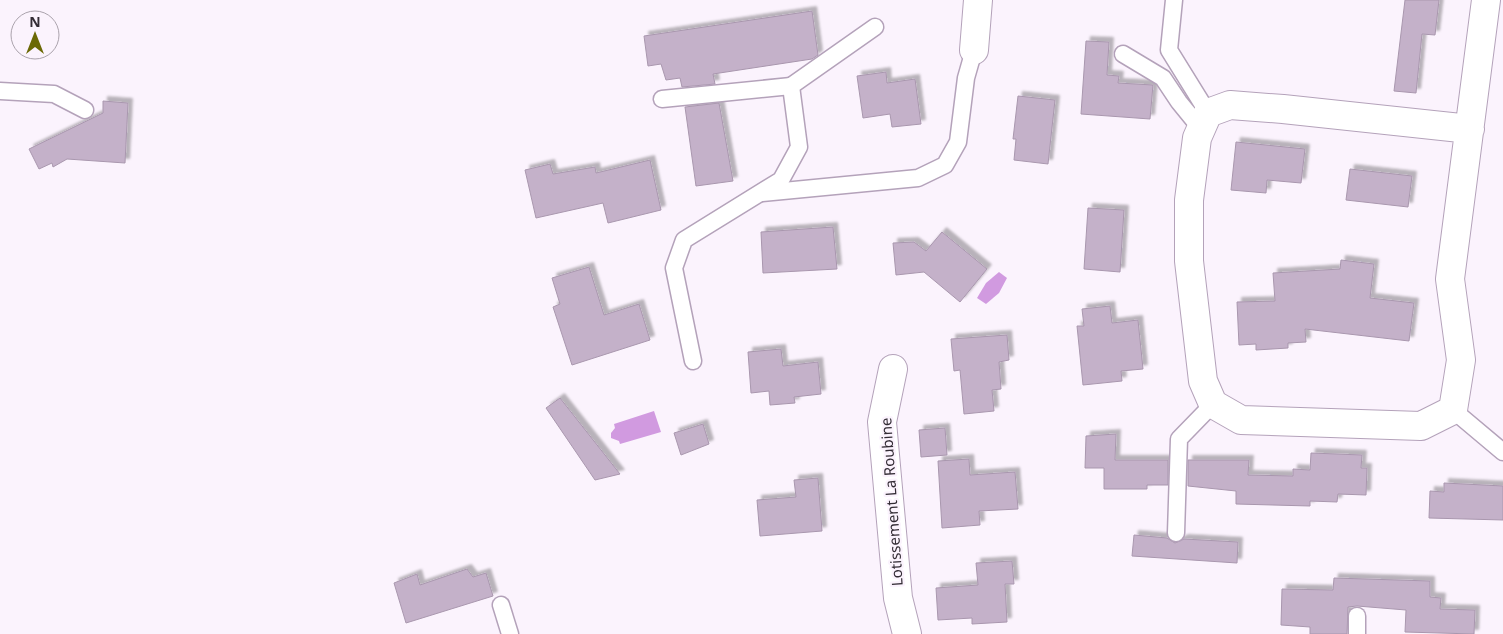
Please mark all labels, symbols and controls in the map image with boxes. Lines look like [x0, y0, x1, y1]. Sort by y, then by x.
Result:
north arrow [10, 10, 60, 60]
text: N [29, 12, 41, 31]
street label: Lotissement La Roubine [875, 417, 907, 587]

